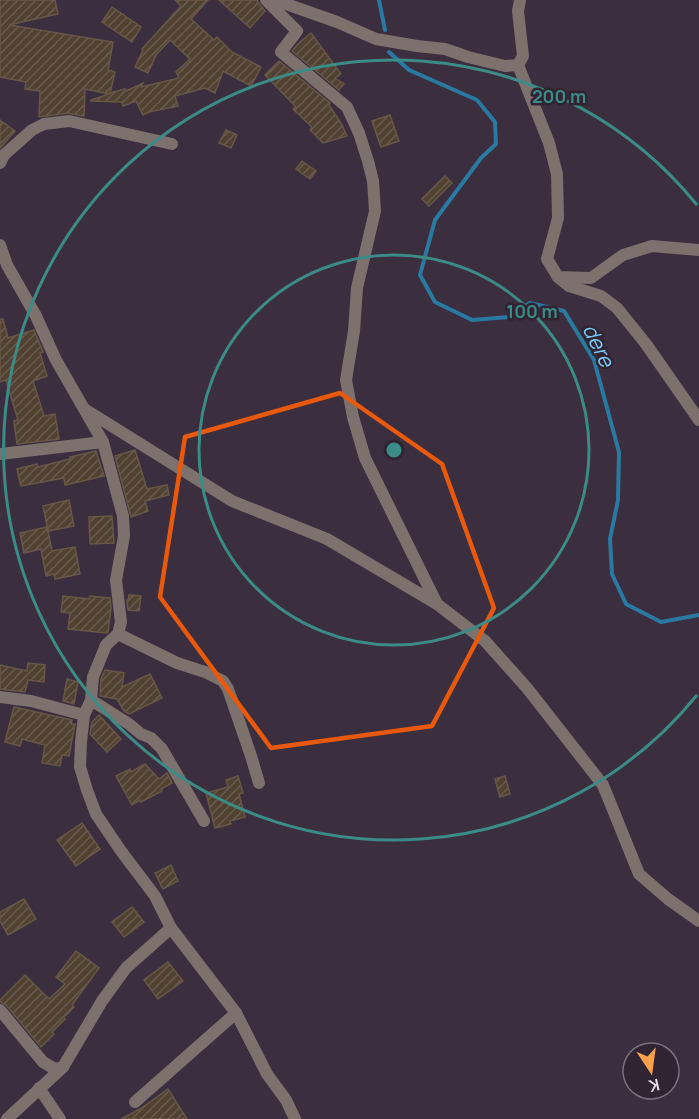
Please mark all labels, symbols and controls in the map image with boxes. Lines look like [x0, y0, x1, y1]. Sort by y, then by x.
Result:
text: 200 m [532, 84, 586, 108]
text: 100 m [506, 299, 558, 323]
water label: dere [577, 319, 622, 373]
centre of rings [384, 440, 404, 460]
north arrow [621, 1041, 681, 1101]
text: K [646, 1074, 662, 1098]

